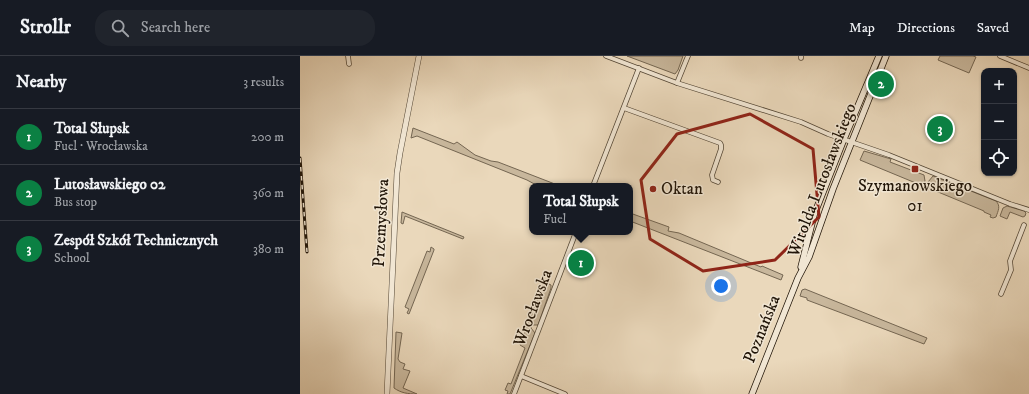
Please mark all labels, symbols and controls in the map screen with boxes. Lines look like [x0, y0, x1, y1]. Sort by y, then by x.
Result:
search box [95, 10, 375, 46]
text: Strollr [20, 16, 71, 39]
icon: search [109, 17, 131, 39]
text: Search here [141, 18, 210, 37]
text: Map [849, 19, 875, 37]
text: Directions [897, 19, 955, 37]
text: Saved [977, 19, 1009, 37]
map controls [981, 68, 1017, 176]
button: + [981, 68, 1017, 104]
pin: 2 [868, 69, 894, 99]
text: Nearby [16, 71, 66, 93]
text: 3 results [243, 74, 284, 90]
street label: Witolda Lutosławskiego [782, 100, 861, 261]
button: − [981, 104, 1017, 140]
pin: 3 [927, 114, 953, 144]
text: Total Słupsk [54, 119, 130, 138]
text: 1 [27, 129, 31, 145]
text: 200 m [251, 129, 284, 145]
text: Fuel · Wrocławska [54, 138, 148, 154]
button: locate [981, 140, 1017, 176]
marker: Szymanowskiego 01 [910, 164, 920, 174]
text: Lutosławskiego 02 [54, 175, 165, 194]
place label: Szymanowskiego 01 [858, 175, 972, 217]
street label: Przemysłowa [368, 178, 394, 268]
place label: Oktan [661, 178, 703, 200]
popup [529, 183, 633, 235]
marker: Oktan [648, 184, 658, 194]
text: 2 [26, 185, 32, 201]
text: 360 m [253, 185, 284, 201]
text: Total Słupsk [543, 192, 619, 211]
text: Bus stop [54, 194, 97, 210]
text: Fuel [543, 211, 566, 227]
text: Zespół Szkół Technicznych [54, 231, 218, 250]
text: 3 [27, 241, 31, 257]
text: 380 m [253, 241, 284, 257]
pin: 1 [568, 248, 594, 278]
text: School [54, 250, 90, 266]
street label: Wrocławska [508, 266, 558, 351]
your location [711, 276, 731, 296]
street label: Poznańska [738, 291, 786, 366]

